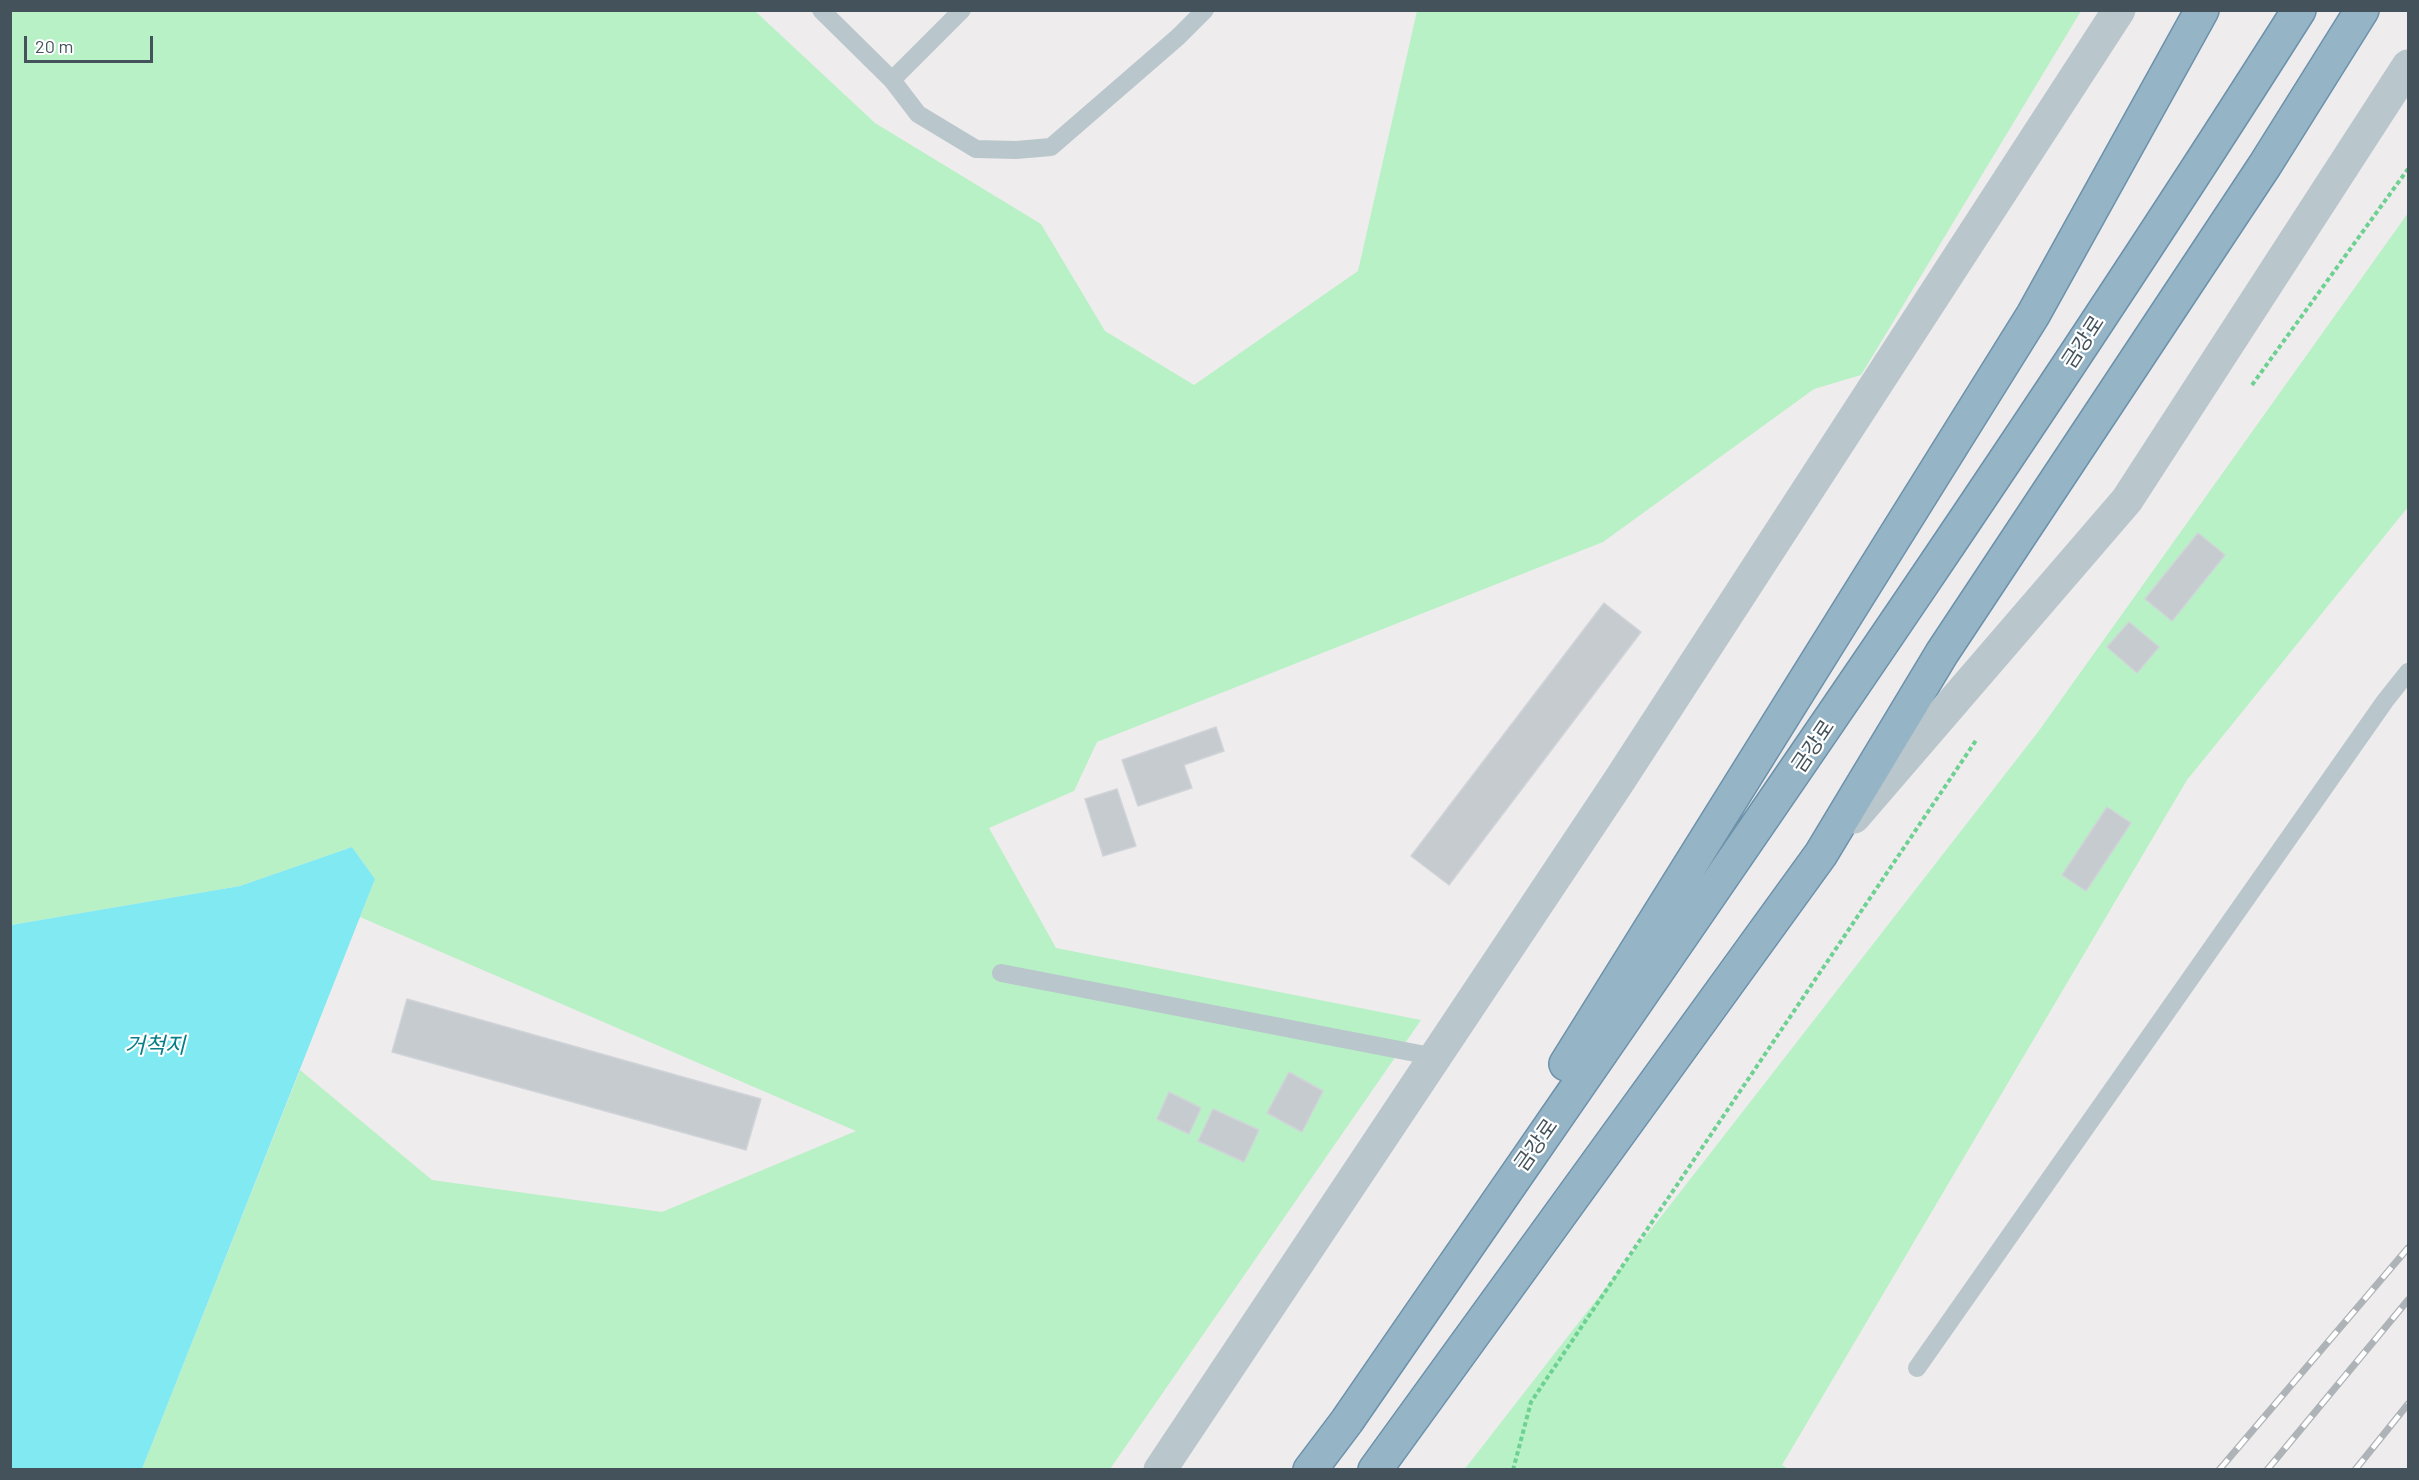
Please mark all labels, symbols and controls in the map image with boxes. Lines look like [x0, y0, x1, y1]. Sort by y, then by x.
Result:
scale bar [27, 24, 156, 62]
text: 20 m [35, 35, 73, 57]
street label: 금강로 [2057, 311, 2109, 373]
street label: 금강로 [1786, 715, 1840, 777]
water label: 거척지 [125, 1033, 185, 1059]
street label: 금강로 [1509, 1114, 1563, 1176]

